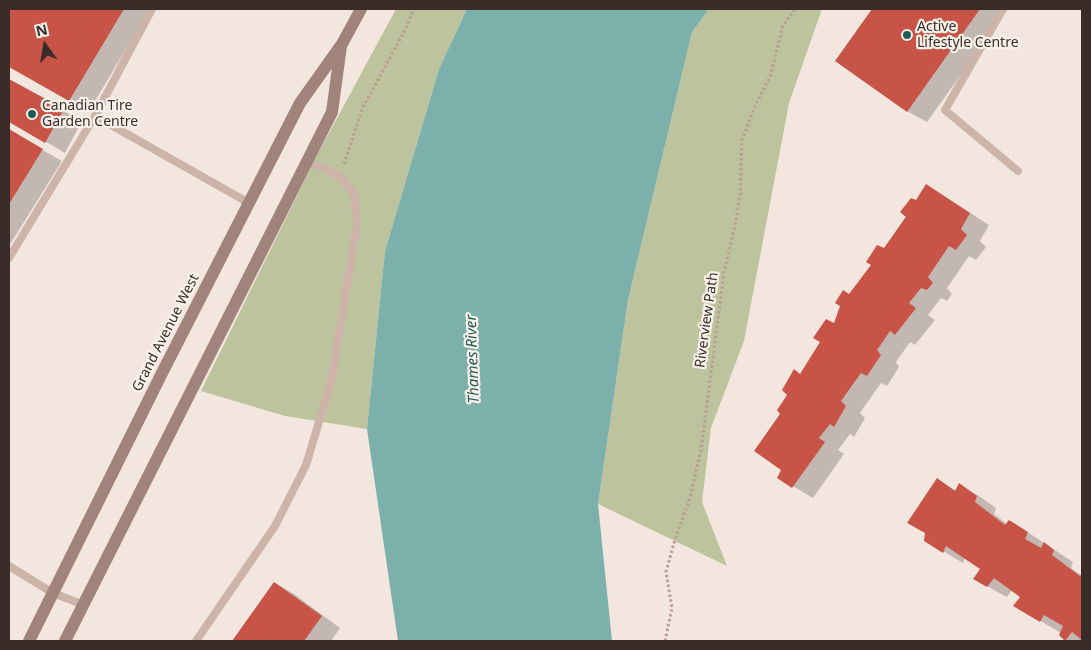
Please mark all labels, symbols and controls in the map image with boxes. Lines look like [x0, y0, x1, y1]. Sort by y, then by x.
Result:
text: N [34, 19, 49, 40]
place label: Active Lifestyle Centre [917, 19, 1019, 52]
north arrow [20, 20, 70, 70]
marker: Active Lifestyle Centre [901, 29, 913, 41]
place label: Canadian Tire Garden Centre [42, 98, 138, 130]
marker: Canadian Tire Garden Centre [26, 108, 38, 120]
street label: Grand Avenue West [129, 271, 203, 395]
street label: Riverview Path [692, 271, 722, 369]
water label: Thames River [462, 314, 484, 404]

